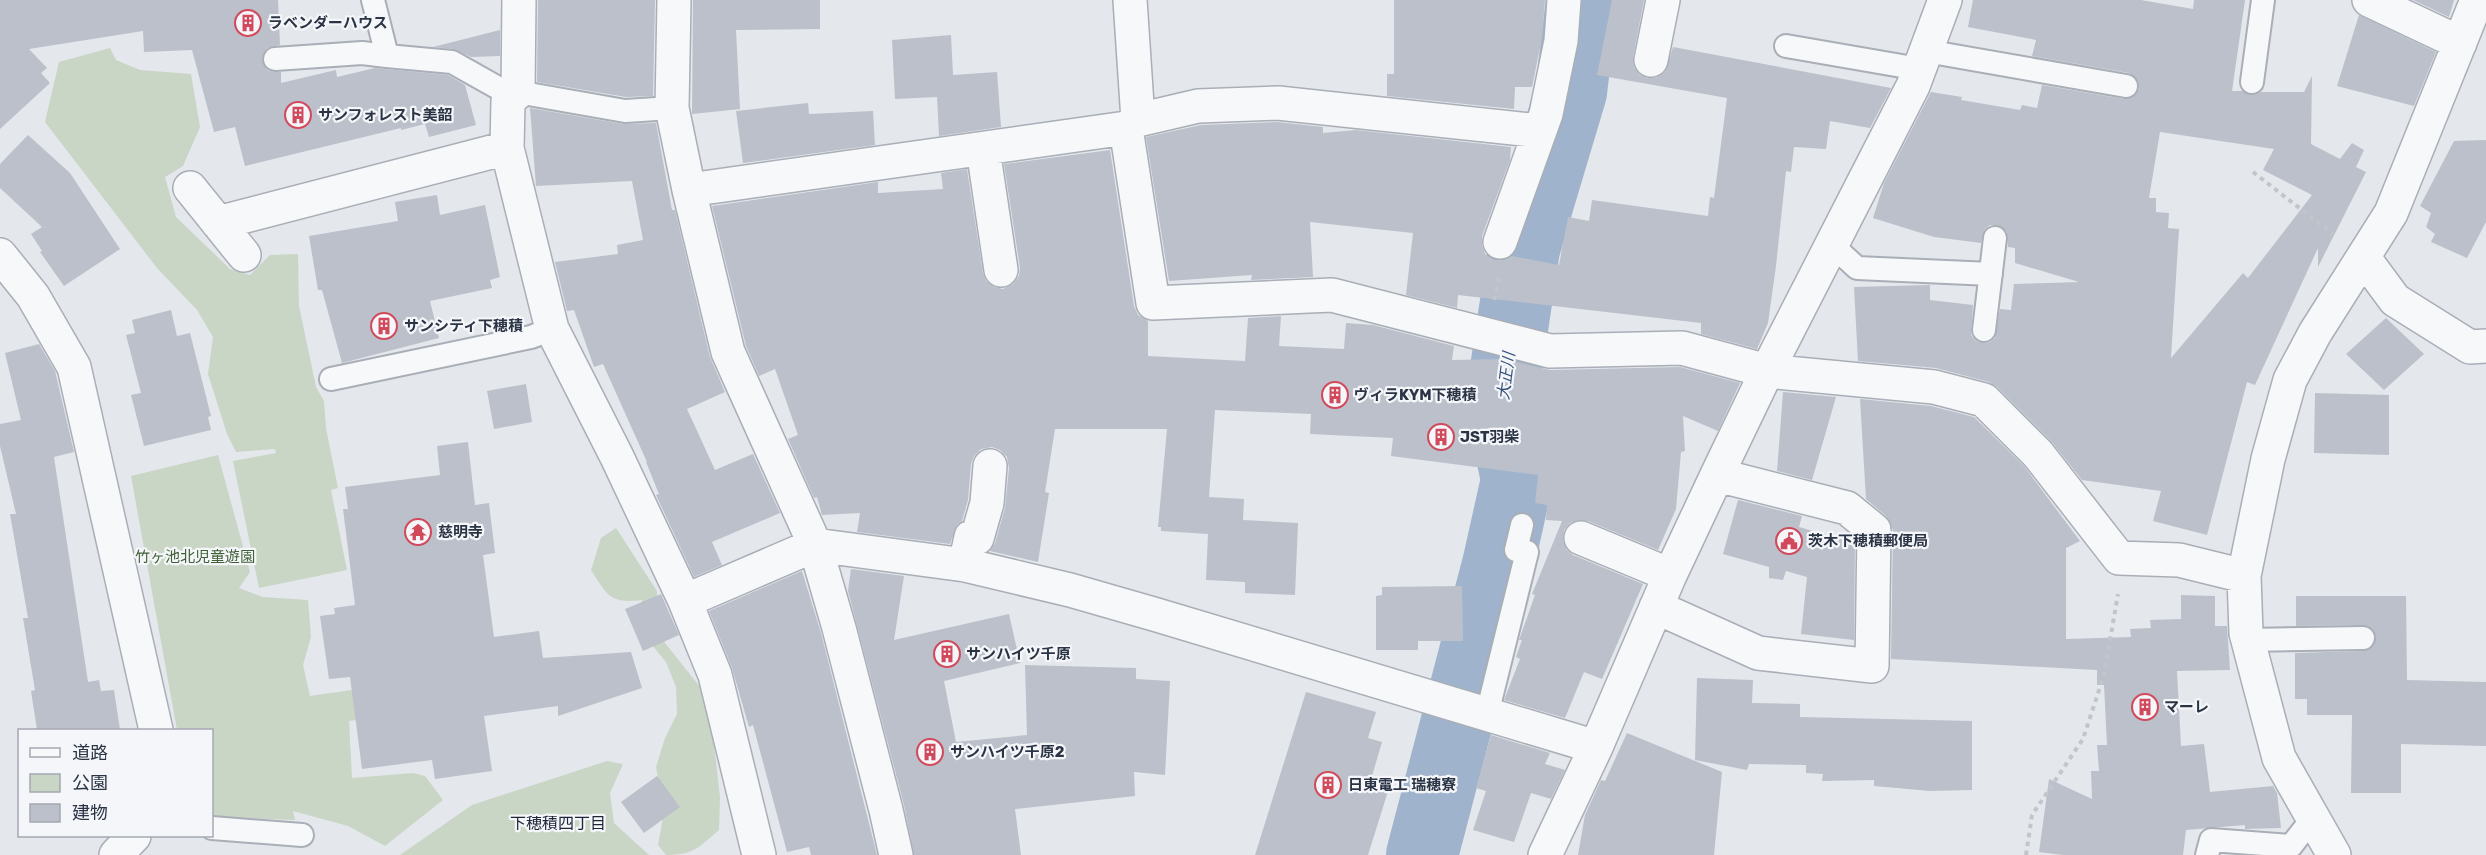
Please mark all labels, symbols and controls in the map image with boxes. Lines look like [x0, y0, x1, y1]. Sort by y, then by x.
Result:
building icon: ラベンダーハウス [233, 8, 263, 38]
place label: ラベンダーハウス [268, 14, 388, 32]
building icon: サンフォレスト美韶 [283, 100, 313, 130]
place label: サンフォレスト美韶 [318, 106, 453, 124]
building icon: サンシティ下穂積 [369, 311, 399, 341]
place label: サンシティ下穂積 [404, 317, 523, 335]
water label: 大正川 [1494, 349, 1519, 401]
building icon: ヴィラKYM下穂積 [1320, 380, 1350, 410]
place label: ヴィラKYM下穂積 [1354, 386, 1477, 404]
building icon: JST羽柴 [1426, 422, 1456, 452]
place label: JST羽柴 [1460, 428, 1519, 446]
temple icon: 慈明寺 [403, 517, 433, 547]
place label: 慈明寺 [438, 523, 483, 541]
public building icon: 茨木下穂積郵便局 [1774, 526, 1804, 556]
place label: 茨木下穂積郵便局 [1808, 532, 1928, 550]
park label: 竹ヶ池北児童遊園 [135, 548, 255, 566]
building icon: サンハイツ千原 [932, 639, 962, 669]
place label: サンハイツ千原 [966, 645, 1071, 663]
building icon: マーレ [2130, 692, 2160, 722]
place label: マーレ [2164, 698, 2209, 716]
legend [18, 729, 213, 837]
building icon: サンハイツ千原2 [915, 737, 945, 767]
text: 道路 [72, 742, 108, 764]
place label: サンハイツ千原2 [950, 743, 1065, 761]
building icon: 日東電工 瑞穂寮 [1313, 770, 1343, 800]
text: 公園 [72, 772, 108, 794]
place label: 日東電工 瑞穂寮 [1348, 776, 1456, 794]
text: 建物 [72, 802, 108, 824]
district label: 下穂積四丁目 [510, 814, 606, 833]

